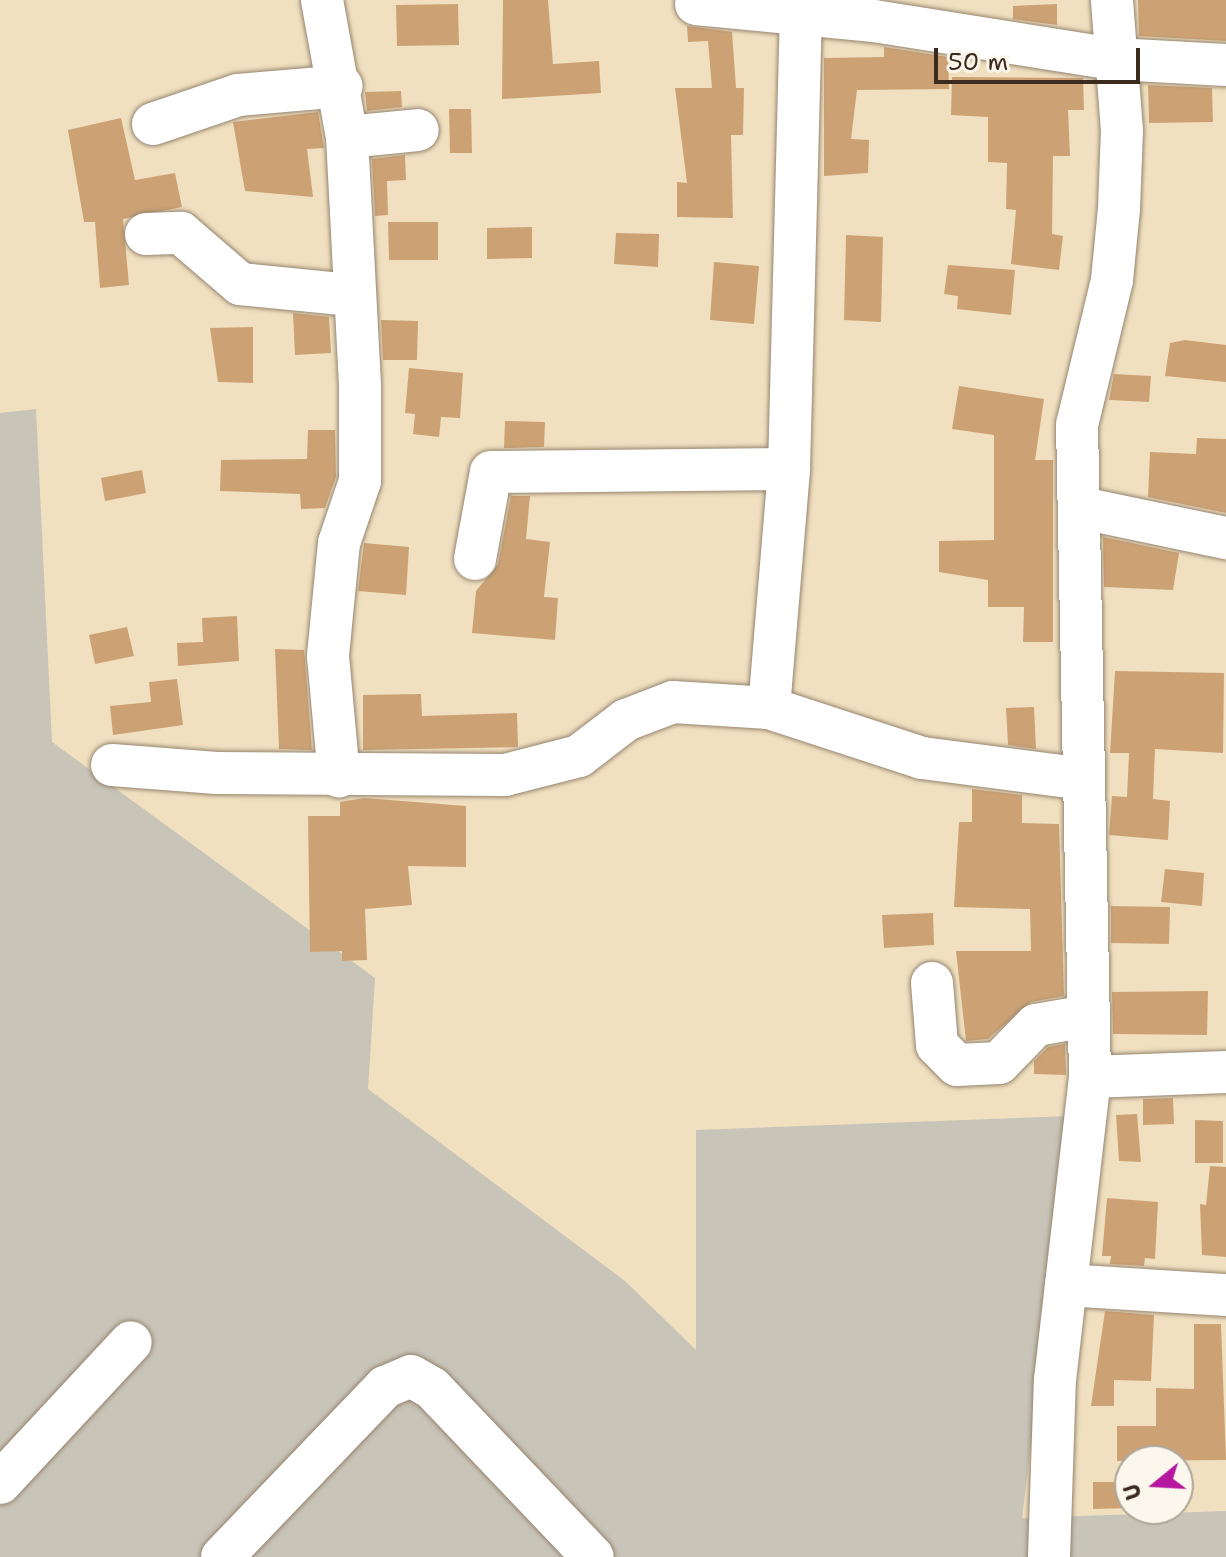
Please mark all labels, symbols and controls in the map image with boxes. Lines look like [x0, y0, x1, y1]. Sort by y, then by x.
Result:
scale bar [938, 32, 1144, 82]
text: 50 m [948, 46, 1008, 78]
north arrow [1114, 1445, 1194, 1525]
text: U [1116, 1480, 1149, 1504]

